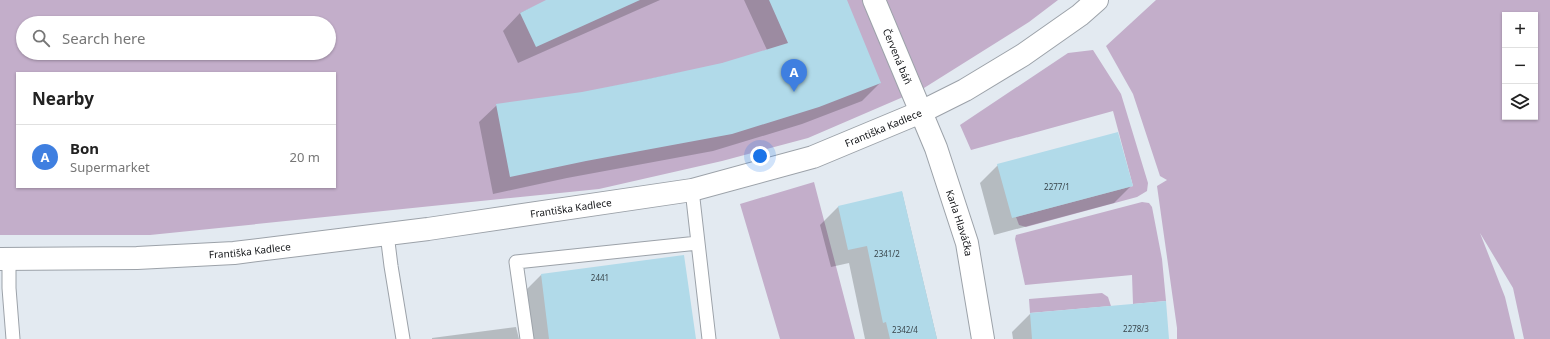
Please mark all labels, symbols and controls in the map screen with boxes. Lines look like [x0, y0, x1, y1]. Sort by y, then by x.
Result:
map controls [1502, 12, 1538, 120]
button: + [1502, 12, 1538, 48]
search box [16, 16, 336, 60]
street label: Červená báň [880, 26, 915, 86]
icon: search [30, 27, 52, 49]
text: Search here [62, 28, 145, 48]
button: − [1502, 48, 1538, 84]
pin: A [781, 59, 807, 92]
button: layers [1502, 84, 1538, 120]
text: Nearby [32, 87, 94, 110]
street label: Františka Kadlece [843, 105, 924, 150]
text: Bon [70, 138, 99, 158]
your location [750, 146, 770, 166]
text: A [41, 148, 50, 166]
text: 20 m [290, 148, 320, 166]
text: Supermarket [70, 158, 150, 176]
house number: 2277/1 [1044, 181, 1070, 192]
street label: Karla Hlaváčka [943, 188, 976, 257]
street label: Františka Kadlece [529, 195, 613, 221]
street label: Františka Kadlece [208, 239, 292, 261]
house number: 2341/2 [874, 248, 900, 259]
house number: 2441 [591, 272, 609, 283]
house number: 2278/3 [1123, 323, 1149, 334]
house number: 2342/4 [892, 324, 918, 335]

